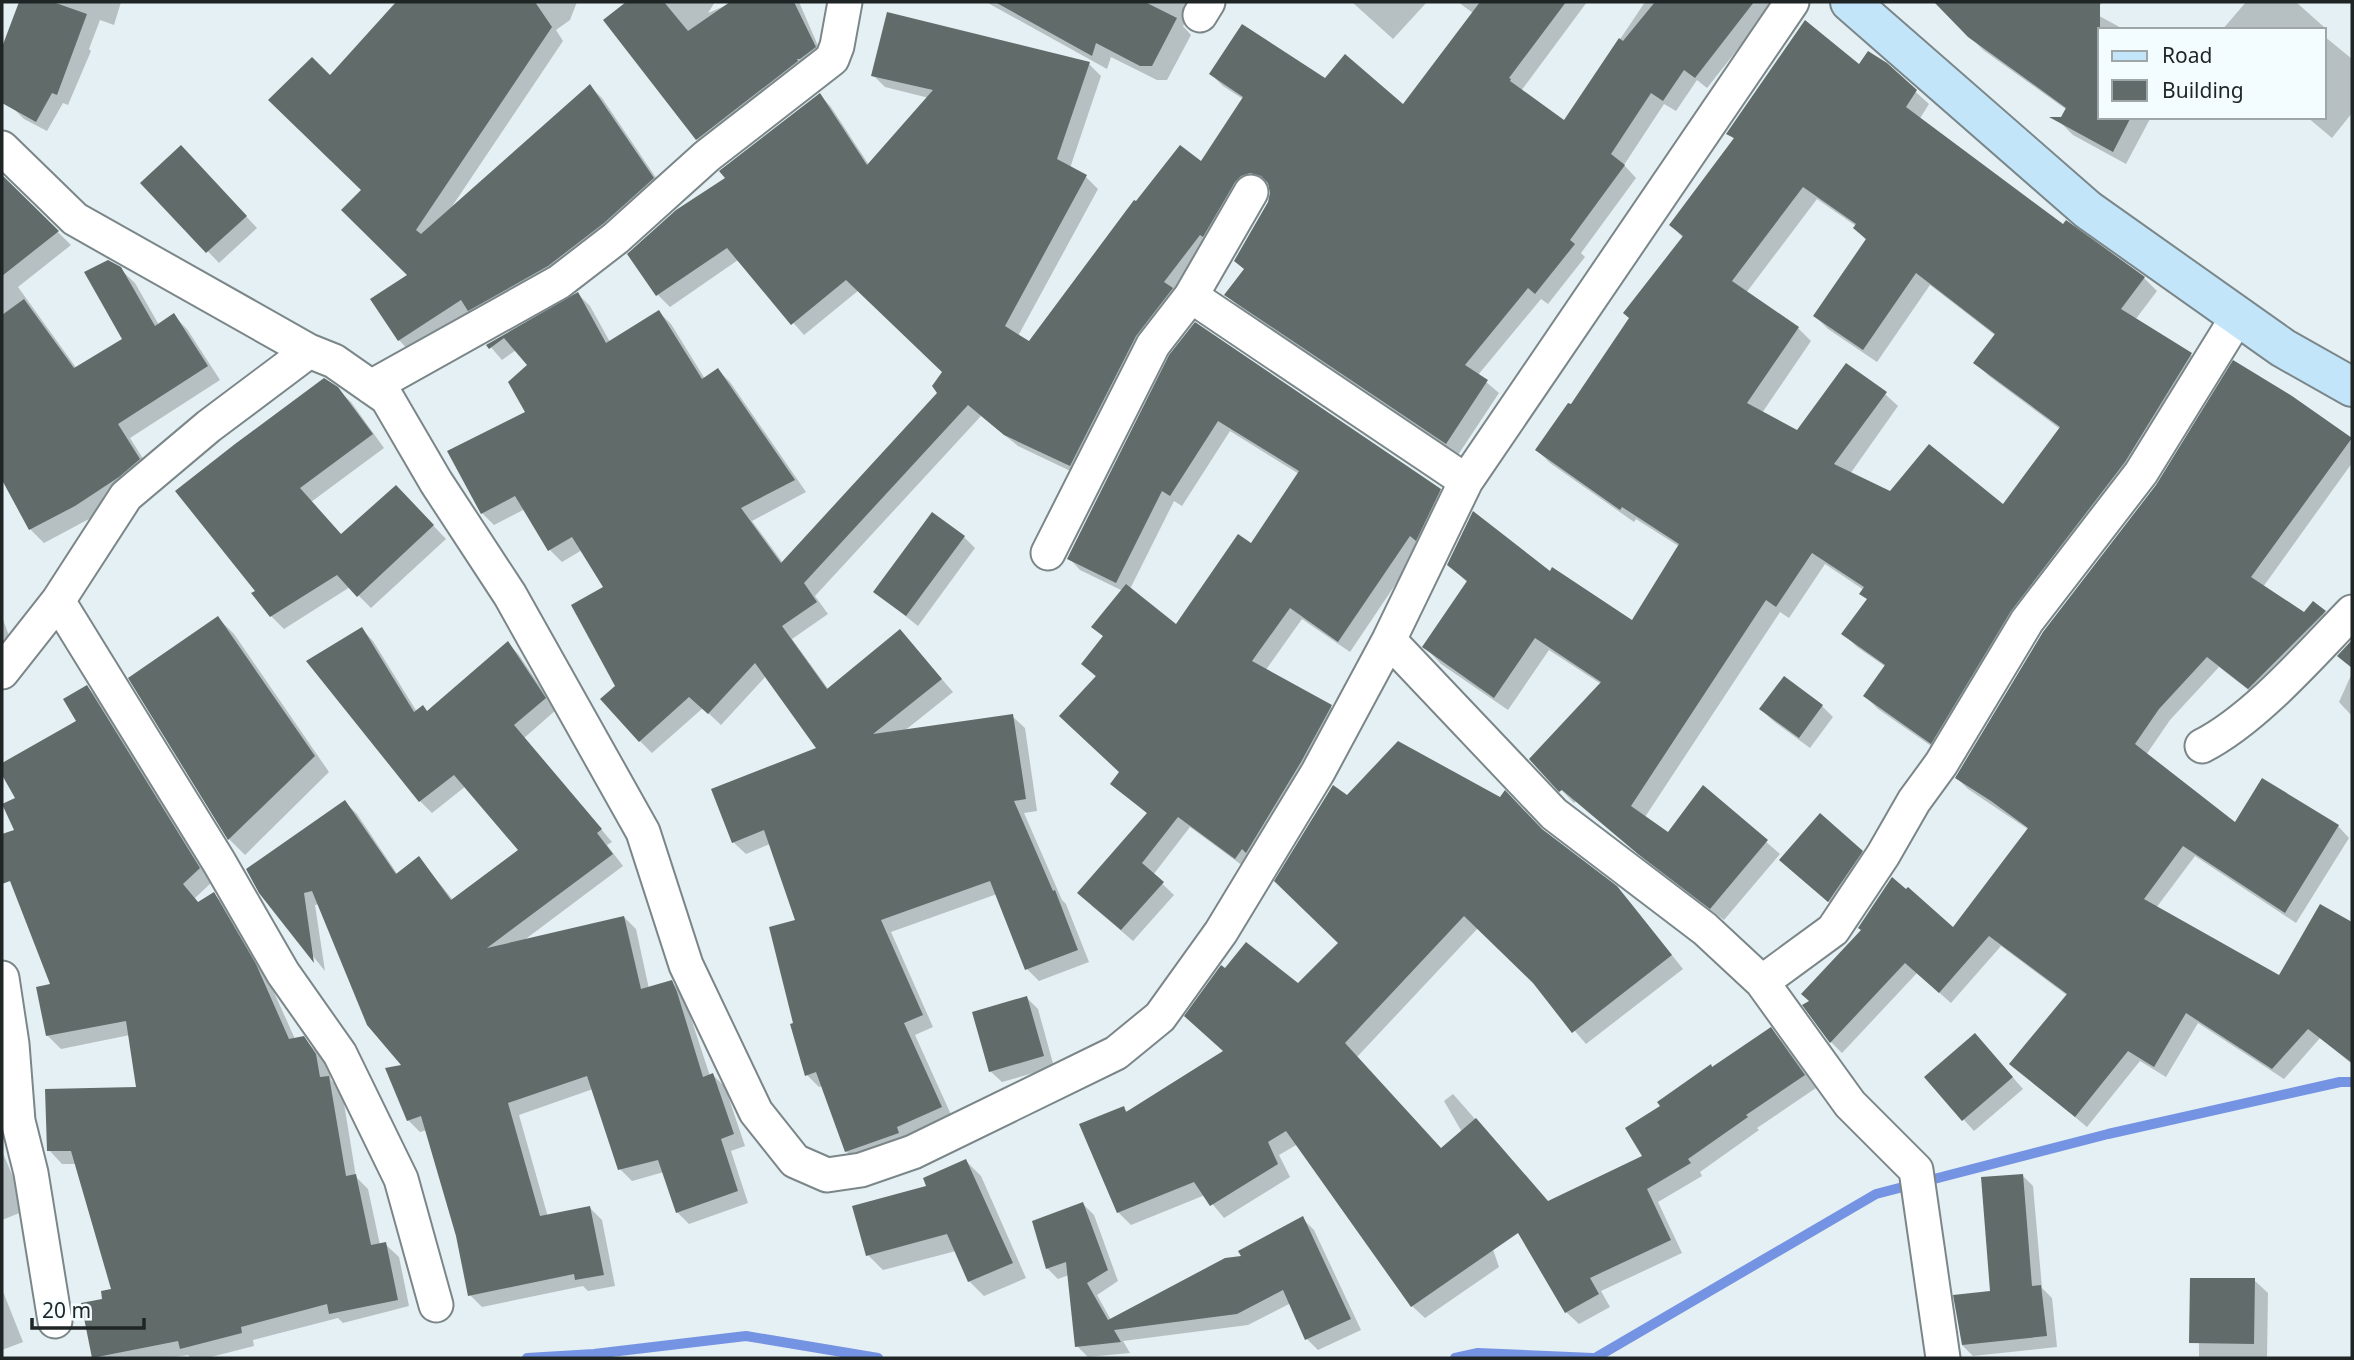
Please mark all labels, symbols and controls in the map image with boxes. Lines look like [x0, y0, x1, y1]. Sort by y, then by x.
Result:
legend [2098, 28, 2326, 119]
text: Road [2162, 41, 2212, 69]
text: Building [2162, 76, 2244, 104]
scale bar [32, 1286, 144, 1330]
text: 20 m [42, 1296, 91, 1324]

